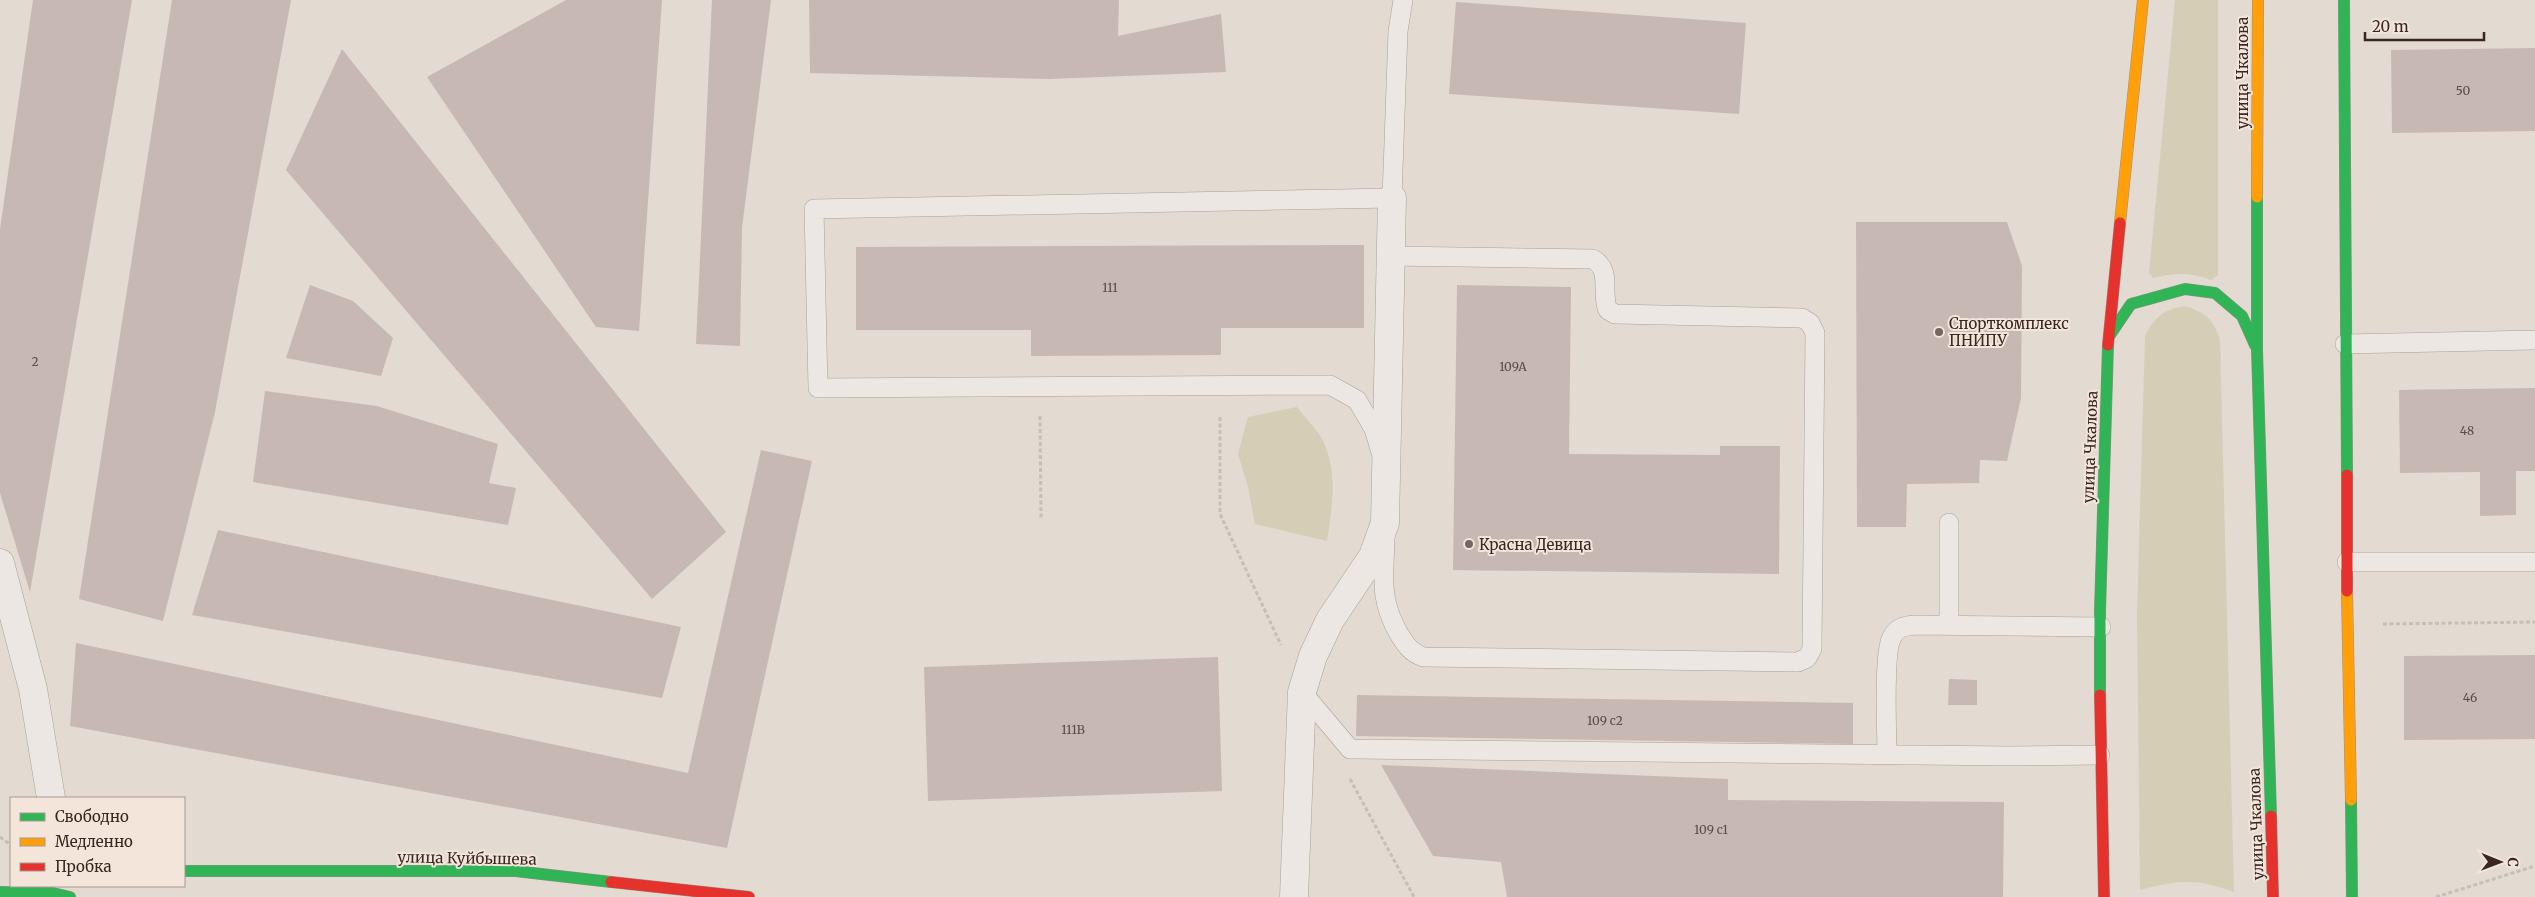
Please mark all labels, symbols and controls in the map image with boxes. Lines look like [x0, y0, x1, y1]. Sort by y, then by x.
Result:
scale bar [2365, 10, 2484, 42]
street label: улица Чкалова [2233, 17, 2252, 129]
text: 20 m [2372, 17, 2409, 36]
house number: 50 [2456, 83, 2471, 98]
house number: 111 [1102, 280, 1118, 295]
place label: Спорткомплекс ПНИПУ [1949, 314, 2069, 350]
marker: Спорткомплекс ПНИПУ [1933, 326, 1945, 338]
house number: 2 [31, 354, 39, 369]
house number: 109А [1499, 359, 1527, 374]
street label: улица Чкалова [2079, 391, 2101, 503]
house number: 48 [2460, 423, 2474, 438]
place label: Красна Девица [1479, 535, 1592, 554]
marker: Красна Девица [1463, 538, 1475, 550]
house number: 46 [2463, 690, 2477, 705]
house number: 109 с2 [1587, 713, 1623, 728]
house number: 111В [1061, 722, 1085, 737]
street label: улица Чкалова [2245, 768, 2267, 880]
legend [10, 797, 185, 887]
text: Свободно [55, 807, 129, 826]
house number: 109 с1 [1694, 822, 1729, 837]
text: Медленно [55, 832, 133, 851]
north arrow [2475, 837, 2525, 887]
street label: улица Куйбышева [397, 847, 537, 869]
text: Пробка [55, 857, 112, 876]
text: С [2504, 857, 2522, 867]

